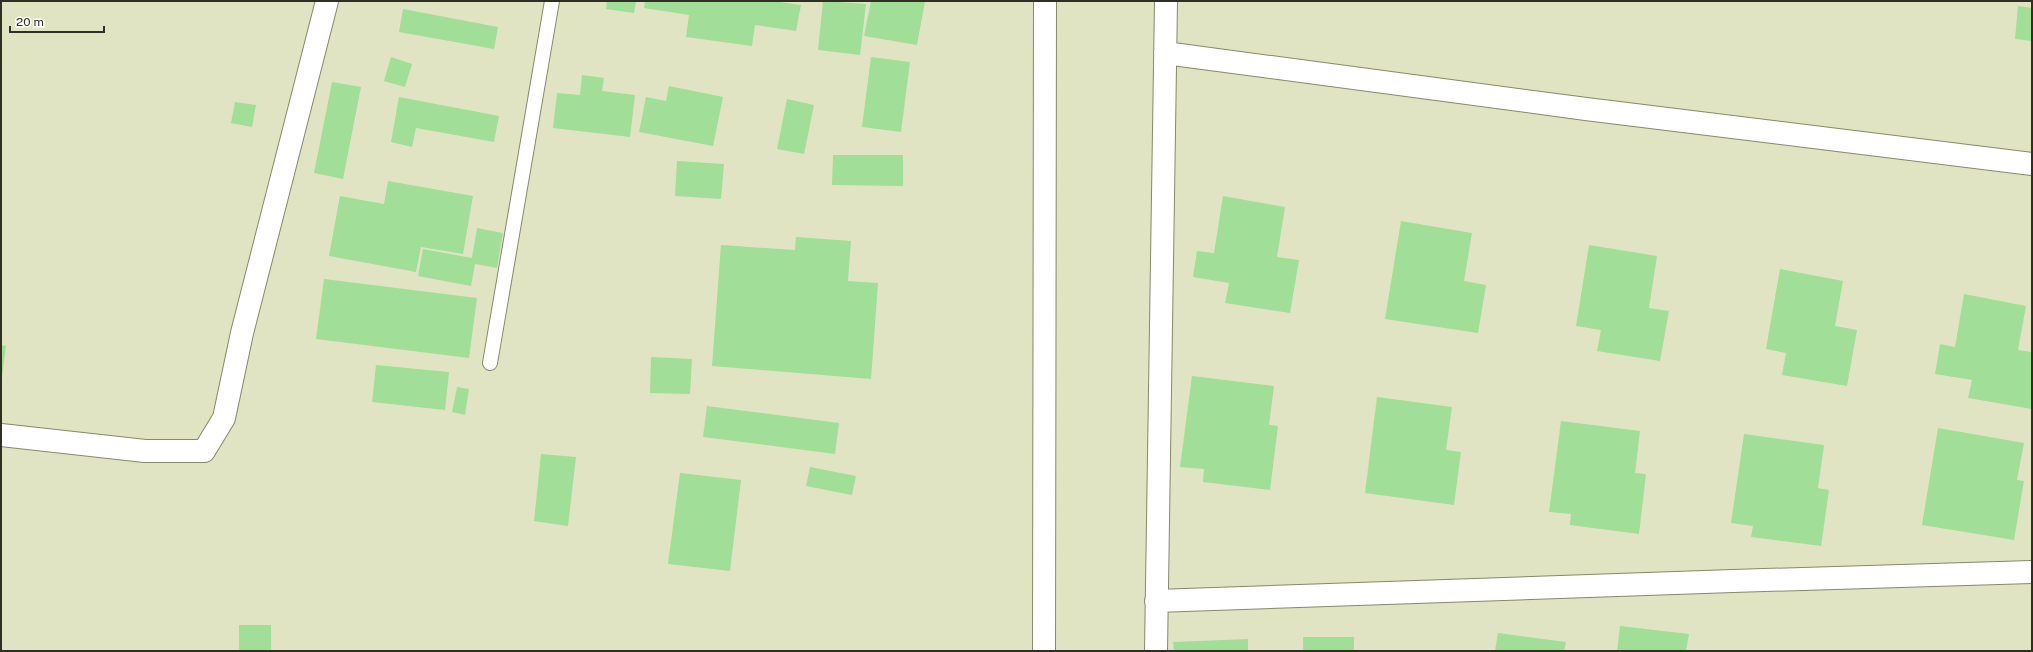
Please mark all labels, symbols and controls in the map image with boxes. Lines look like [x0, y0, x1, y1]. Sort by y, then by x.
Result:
scale bar [10, 8, 104, 34]
text: 20 m [16, 15, 44, 29]

